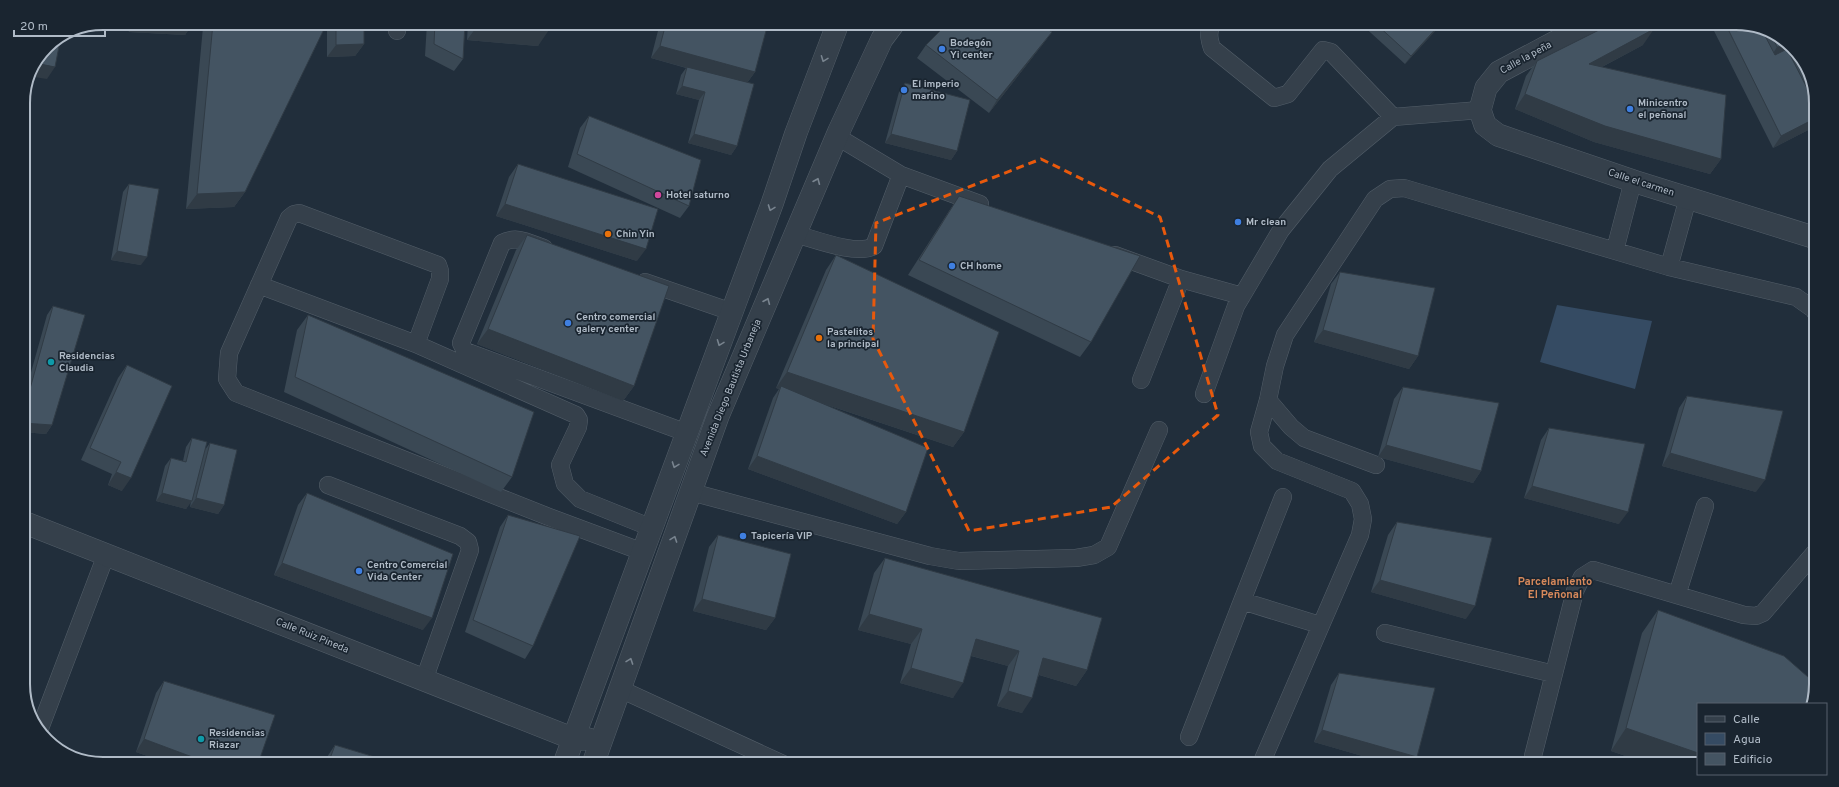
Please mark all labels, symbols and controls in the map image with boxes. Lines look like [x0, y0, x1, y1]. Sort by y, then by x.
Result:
scale bar [14, 12, 105, 38]
text: 20 m [20, 19, 48, 35]
place label: Bodegón Yi center [950, 37, 993, 62]
street label: Calle la peña [1498, 38, 1554, 78]
marker: Bodegón Yi center [937, 44, 947, 54]
one-way arrow [820, 56, 828, 63]
place label: El imperio marino [912, 78, 960, 103]
marker: El imperio marino [899, 85, 909, 95]
place label: Minicentro el peñonal [1638, 97, 1688, 122]
marker: Minicentro el peñonal [1625, 104, 1635, 114]
street label: Calle el carmen [1606, 166, 1676, 200]
one-way arrow [813, 177, 821, 184]
place label: Hotel saturno [666, 189, 730, 202]
marker: Hotel saturno [653, 190, 663, 200]
one-way arrow [767, 205, 775, 212]
place label: Mr clean [1246, 216, 1286, 229]
marker: Mr clean [1233, 217, 1243, 227]
place label: Chin Yin [616, 228, 655, 241]
marker: Chin Yin [603, 229, 613, 239]
place label: CH home [960, 260, 1002, 273]
marker: CH home [947, 261, 957, 271]
one-way arrow [762, 297, 770, 305]
place label: Centro comercial galery center [576, 311, 655, 336]
street label: Avenida Diego Bautista Urbaneja [697, 317, 765, 459]
marker: Centro comercial galery center [563, 318, 573, 328]
place label: Pastelitos la principal [827, 326, 879, 351]
marker: Pastelitos la principal [814, 333, 824, 343]
one-way arrow [717, 339, 725, 346]
place label: Residencias Claudia [59, 350, 115, 375]
marker: Residencias Claudia [46, 357, 56, 367]
one-way arrow [671, 461, 680, 468]
place label: Tapicería VIP [751, 530, 813, 543]
marker: Tapicería VIP [738, 531, 748, 541]
one-way arrow [670, 536, 678, 543]
place label: Centro Comercial Vida Center [367, 559, 447, 584]
marker: Centro Comercial Vida Center [354, 566, 364, 576]
district label: Parcelamiento El Peñonal [1518, 575, 1592, 602]
street label: Calle Ruiz Pineda [273, 615, 351, 657]
one-way arrow [626, 658, 634, 665]
legend [1697, 703, 1827, 775]
text: Calle [1733, 712, 1760, 728]
place label: Residencias Riazar [209, 727, 265, 752]
text: Agua [1733, 732, 1761, 748]
marker: Residencias Riazar [196, 734, 206, 744]
text: Edificio [1733, 752, 1773, 768]

